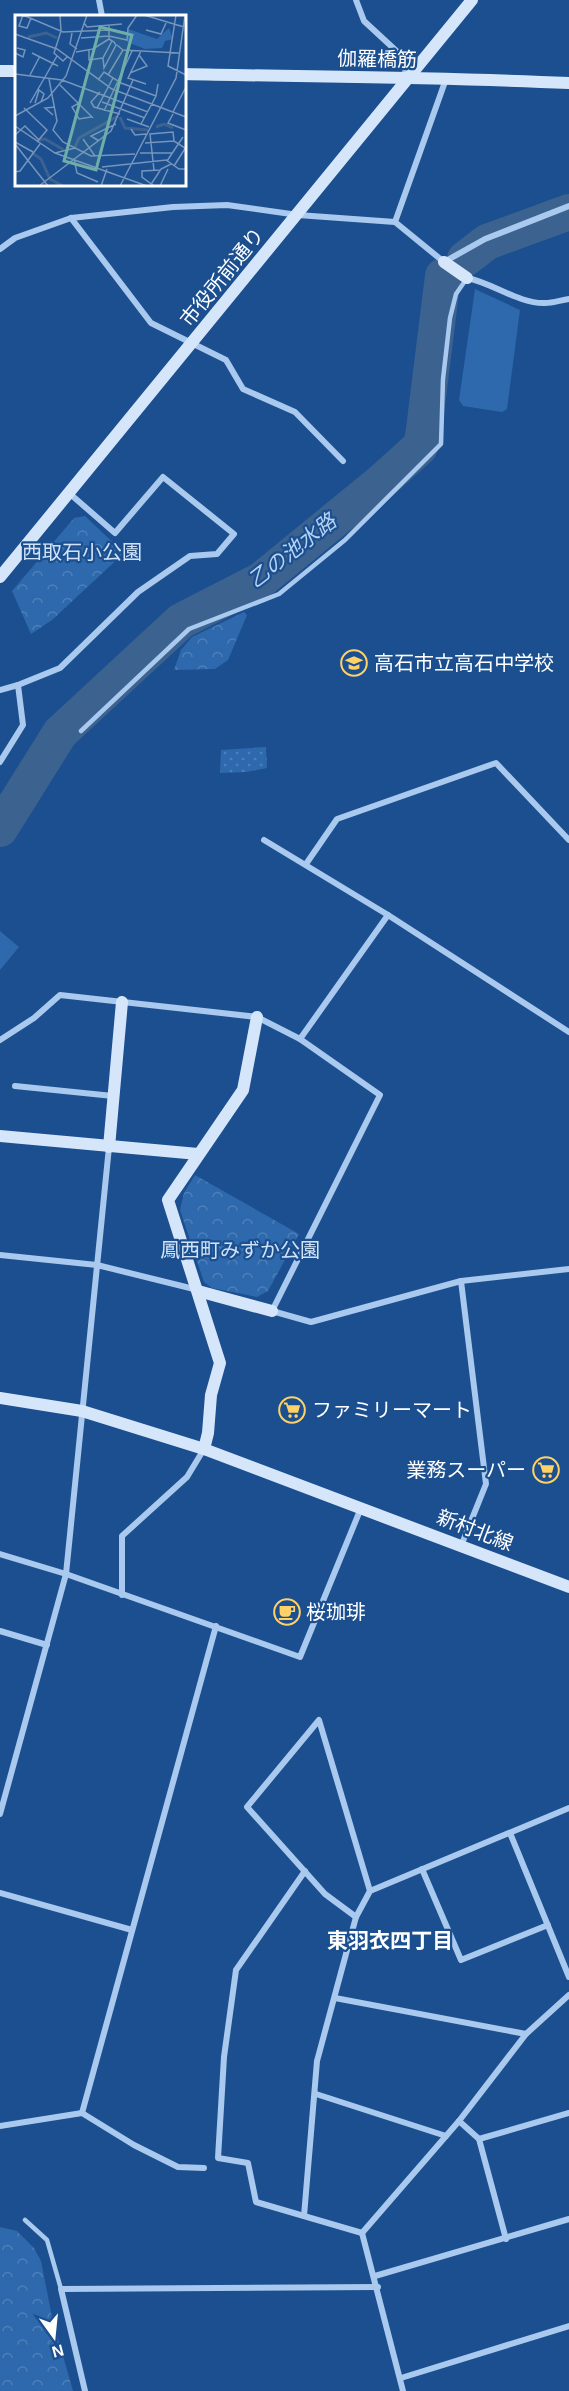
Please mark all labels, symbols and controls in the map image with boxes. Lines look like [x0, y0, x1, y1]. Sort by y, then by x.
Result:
inset map [15, 15, 186, 186]
street label: 伽羅橋筋 [337, 47, 417, 71]
street label: 市役所前通り [176, 223, 268, 331]
water label: 乙の池水路 [243, 508, 342, 592]
park label: 西取石小公園 [22, 541, 142, 563]
school or university icon: 高石市立高石中学校 [339, 648, 369, 678]
place label: 高石市立高石中学校 [374, 652, 554, 674]
park label: 鳳西町みずか公園 [160, 1239, 320, 1261]
supermarket icon: ファミリーマート [277, 1395, 307, 1425]
place label: ファミリーマート [312, 1399, 472, 1421]
supermarket icon: 業務スーパー [531, 1455, 561, 1485]
place label: 業務スーパー [406, 1459, 526, 1481]
street label: 新村北線 [434, 1505, 516, 1555]
cafe icon: 桜珈琲 [272, 1597, 302, 1627]
place label: 桜珈琲 [306, 1601, 366, 1623]
district label: 東羽衣四丁目 [327, 1929, 453, 1952]
north arrow [24, 2307, 84, 2367]
text: N [50, 2341, 66, 2361]

